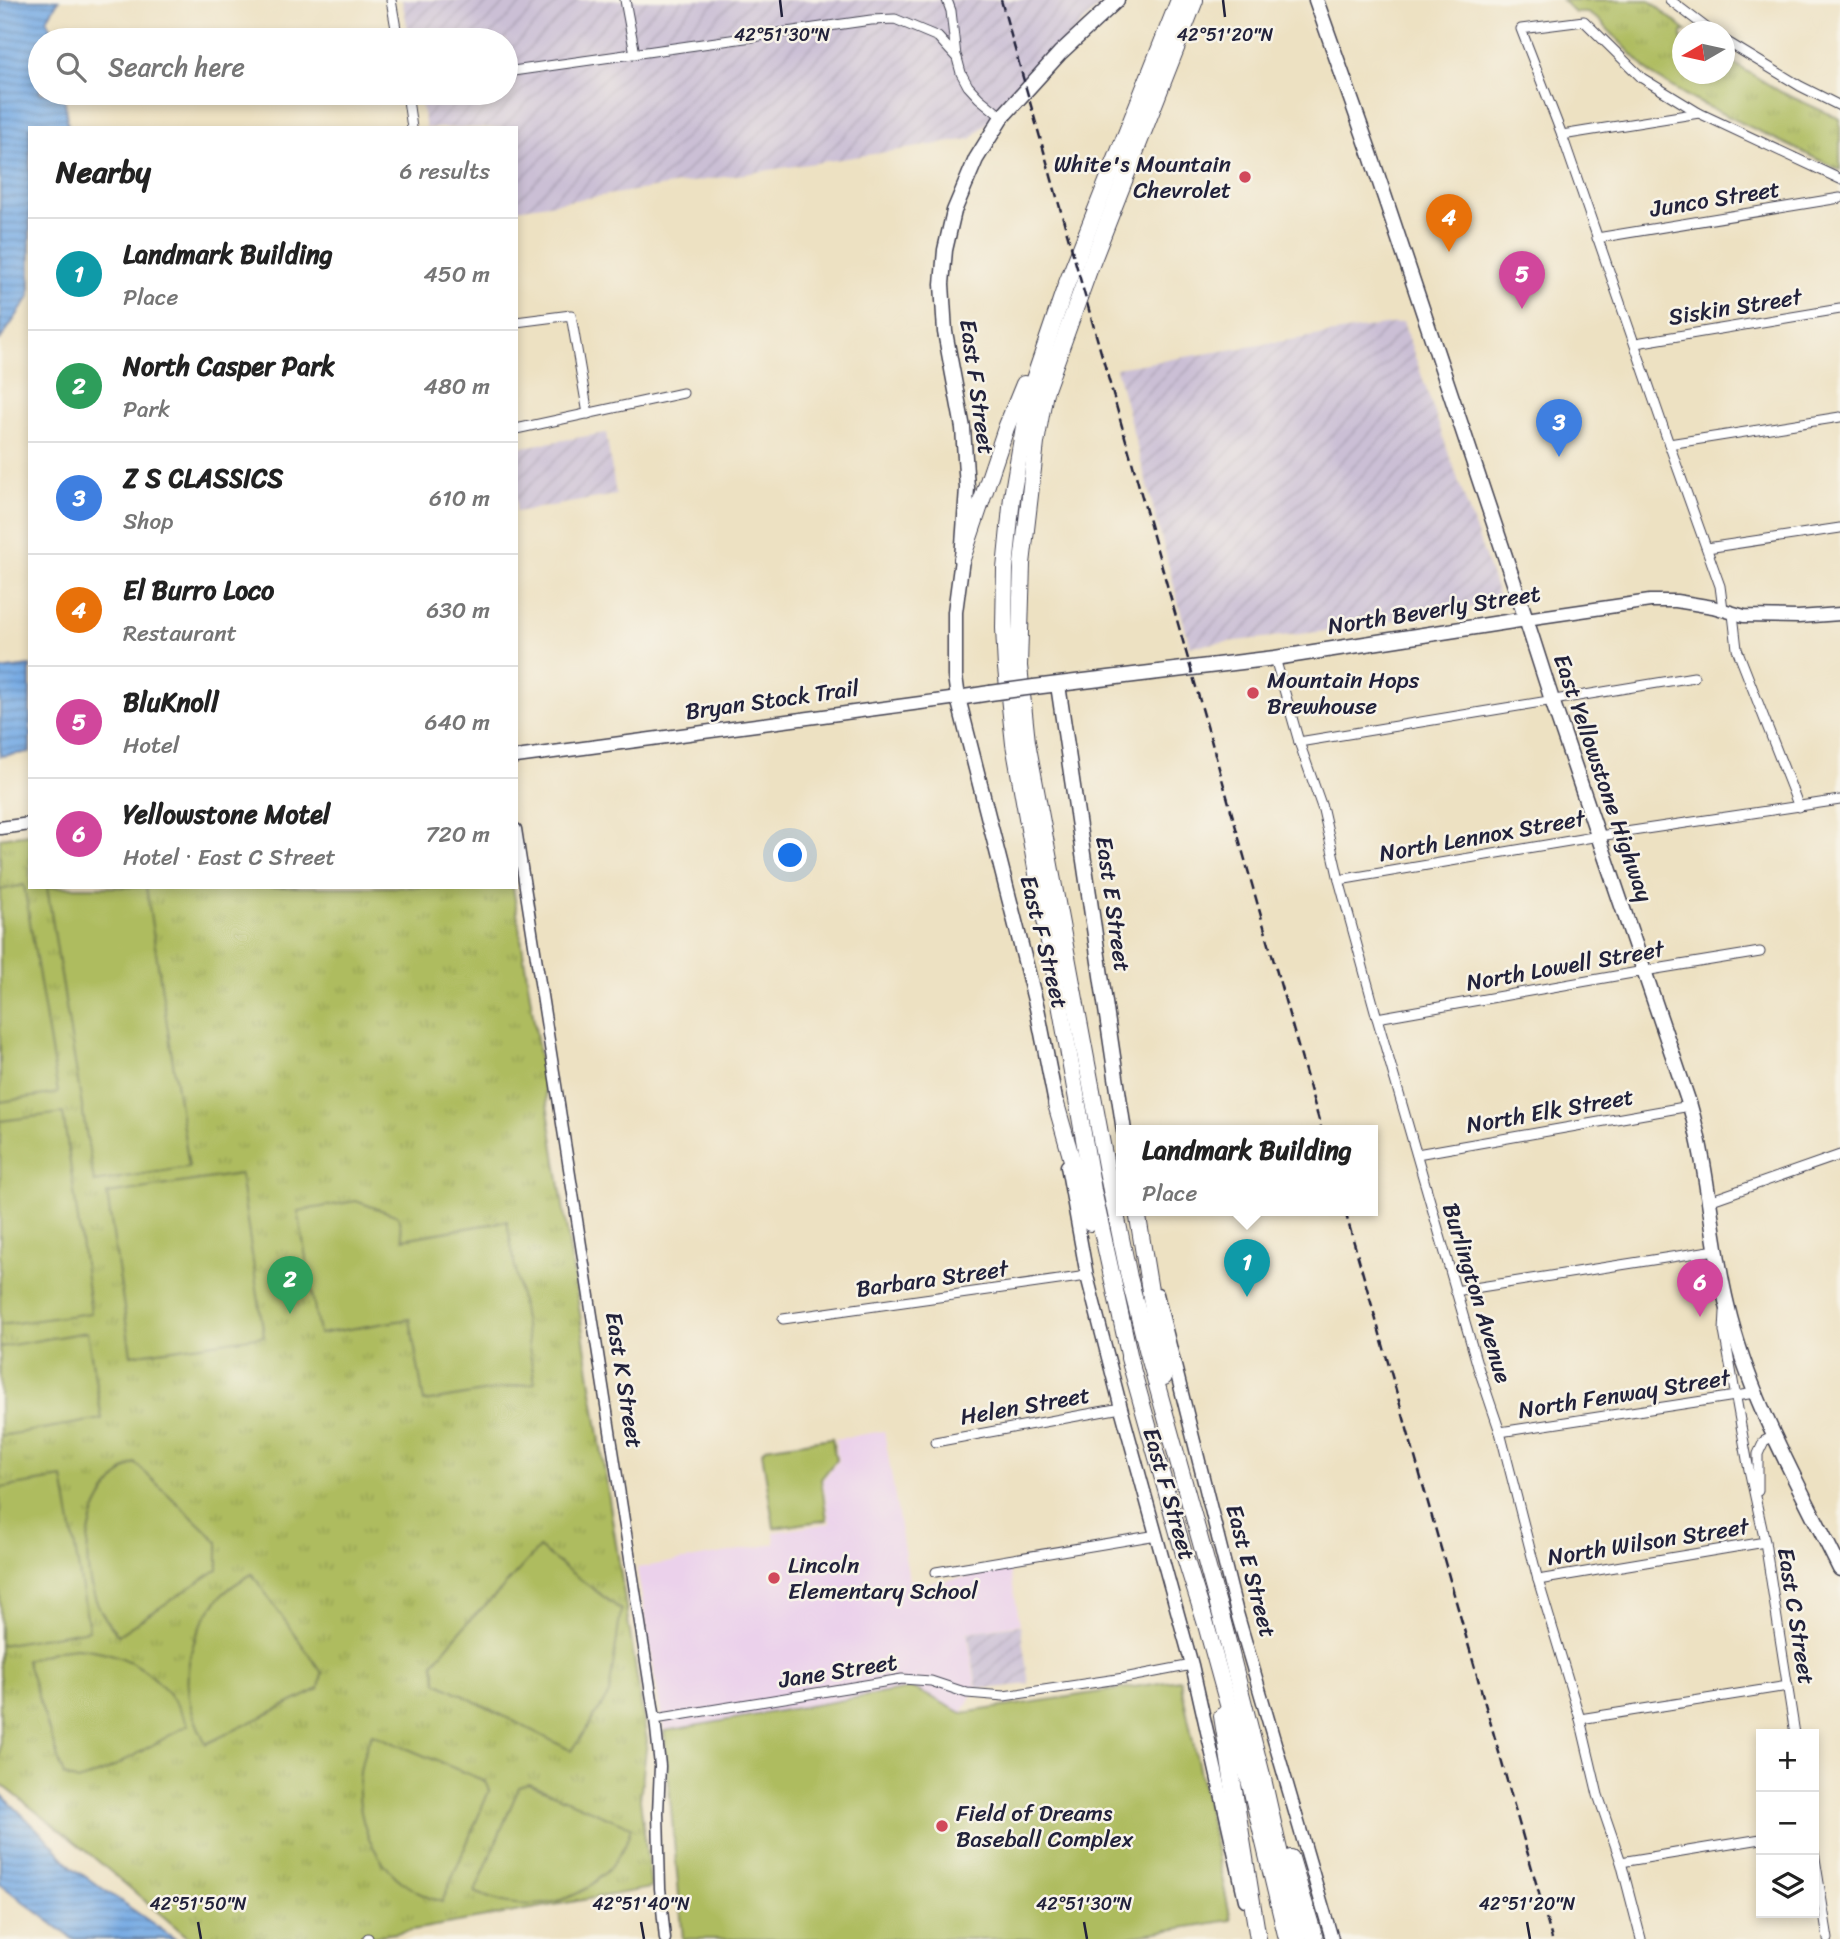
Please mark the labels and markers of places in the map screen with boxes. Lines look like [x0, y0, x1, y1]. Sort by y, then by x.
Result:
place label: White's Mountain Chevrolet [1054, 144, 1232, 211]
marker: White's Mountain Chevrolet [1237, 169, 1253, 185]
pin: 4 [1426, 194, 1472, 252]
pin: 5 [1499, 251, 1545, 309]
pin: 3 [1536, 399, 1582, 457]
place label: Mountain Hops Brewhouse [1267, 660, 1420, 727]
marker: Mountain Hops Brewhouse [1245, 685, 1261, 701]
pin: 1 [1224, 1239, 1270, 1297]
pin: 2 [267, 1256, 313, 1314]
pin: 6 [1677, 1259, 1723, 1317]
place label: Lincoln Elementary School [788, 1545, 978, 1612]
marker: Lincoln Elementary School [766, 1570, 782, 1586]
place label: Field of Dreams Baseball Complex [956, 1793, 1134, 1860]
marker: Field of Dreams Baseball Complex [934, 1818, 950, 1834]

